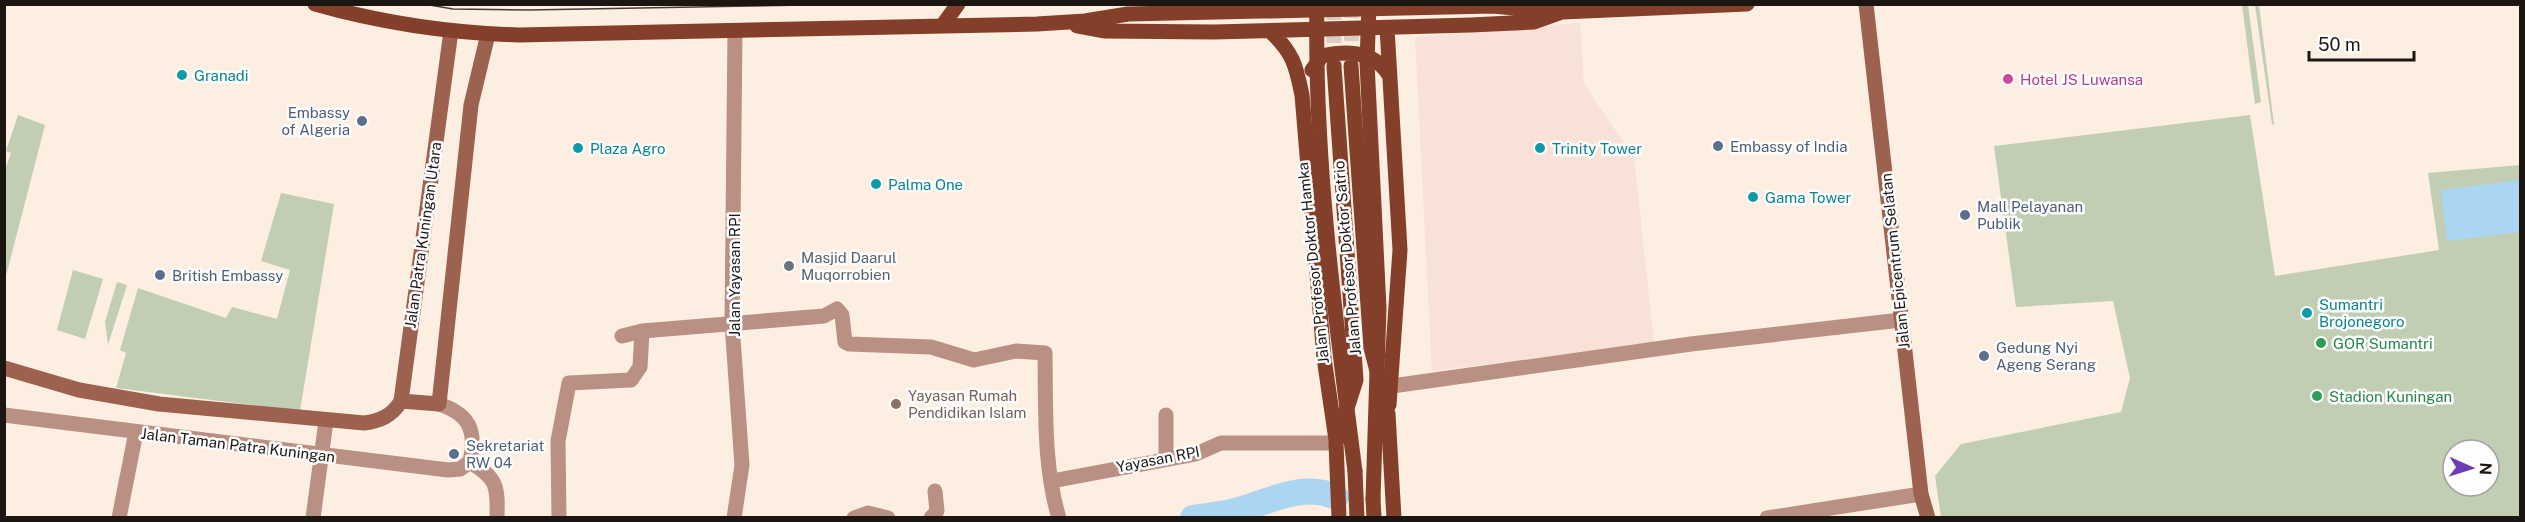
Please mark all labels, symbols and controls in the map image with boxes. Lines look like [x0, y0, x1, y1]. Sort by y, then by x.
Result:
scale bar [2309, 24, 2414, 62]
text: 50 m [2318, 34, 2361, 55]
place label: Granadi [194, 67, 249, 84]
marker: Granadi [175, 68, 189, 82]
place label: Hotel JS Luwansa [2020, 71, 2143, 88]
marker: Hotel JS Luwansa [2001, 72, 2015, 86]
place label: Embassy of Algeria [281, 104, 350, 138]
marker: Embassy of Algeria [355, 114, 369, 128]
place label: Embassy of India [1730, 138, 1847, 155]
marker: Embassy of India [1711, 139, 1725, 153]
place label: Plaza Agro [590, 140, 665, 157]
place label: Trinity Tower [1552, 140, 1642, 157]
street label: Jalan Patra Kuningan Utara [401, 141, 445, 329]
marker: Plaza Agro [571, 141, 585, 155]
marker: Trinity Tower [1533, 141, 1547, 155]
street label: Jalan Profesor Doktor Satrio [1330, 160, 1364, 356]
street label: Jalan Profesor Doktor Hamka [1294, 161, 1332, 365]
street label: Jalan Epicentrum Selatan [1877, 172, 1913, 350]
place label: Palma One [888, 176, 963, 193]
marker: Palma One [869, 177, 883, 191]
place label: Gama Tower [1765, 189, 1851, 206]
marker: Gama Tower [1746, 190, 1760, 204]
place label: Mall Pelayanan Publik [1977, 198, 2083, 232]
marker: Mall Pelayanan Publik [1958, 208, 1972, 222]
street label: Jalan Yayasan RPI [726, 213, 743, 337]
place label: Masjid Daarul Muqorrobien [801, 249, 897, 283]
marker: Masjid Daarul Muqorrobien [782, 259, 796, 273]
place label: British Embassy [172, 267, 283, 284]
marker: British Embassy [153, 268, 167, 282]
place label: Sumantri Brojonegoro [2319, 296, 2405, 330]
marker: Sumantri Brojonegoro [2300, 306, 2314, 320]
place label: GOR Sumantri [2333, 335, 2433, 352]
marker: GOR Sumantri [2314, 336, 2328, 350]
place label: Gedung Nyi Ageng Serang [1996, 339, 2096, 373]
marker: Gedung Nyi Ageng Serang [1977, 349, 1991, 363]
place label: Yayasan Rumah Pendidikan Islam [908, 387, 1027, 421]
place label: Stadion Kuningan [2329, 388, 2452, 405]
marker: Stadion Kuningan [2310, 389, 2324, 403]
marker: Yayasan Rumah Pendidikan Islam [889, 397, 903, 411]
street label: Jalan Taman Patra Kuningan [140, 425, 336, 465]
place label: Sekretariat RW 04 [466, 437, 544, 471]
north arrow [2441, 438, 2501, 498]
street label: Yayasan RPI [1115, 443, 1201, 475]
marker: Sekretariat RW 04 [447, 447, 461, 461]
text: N [2476, 462, 2495, 476]

